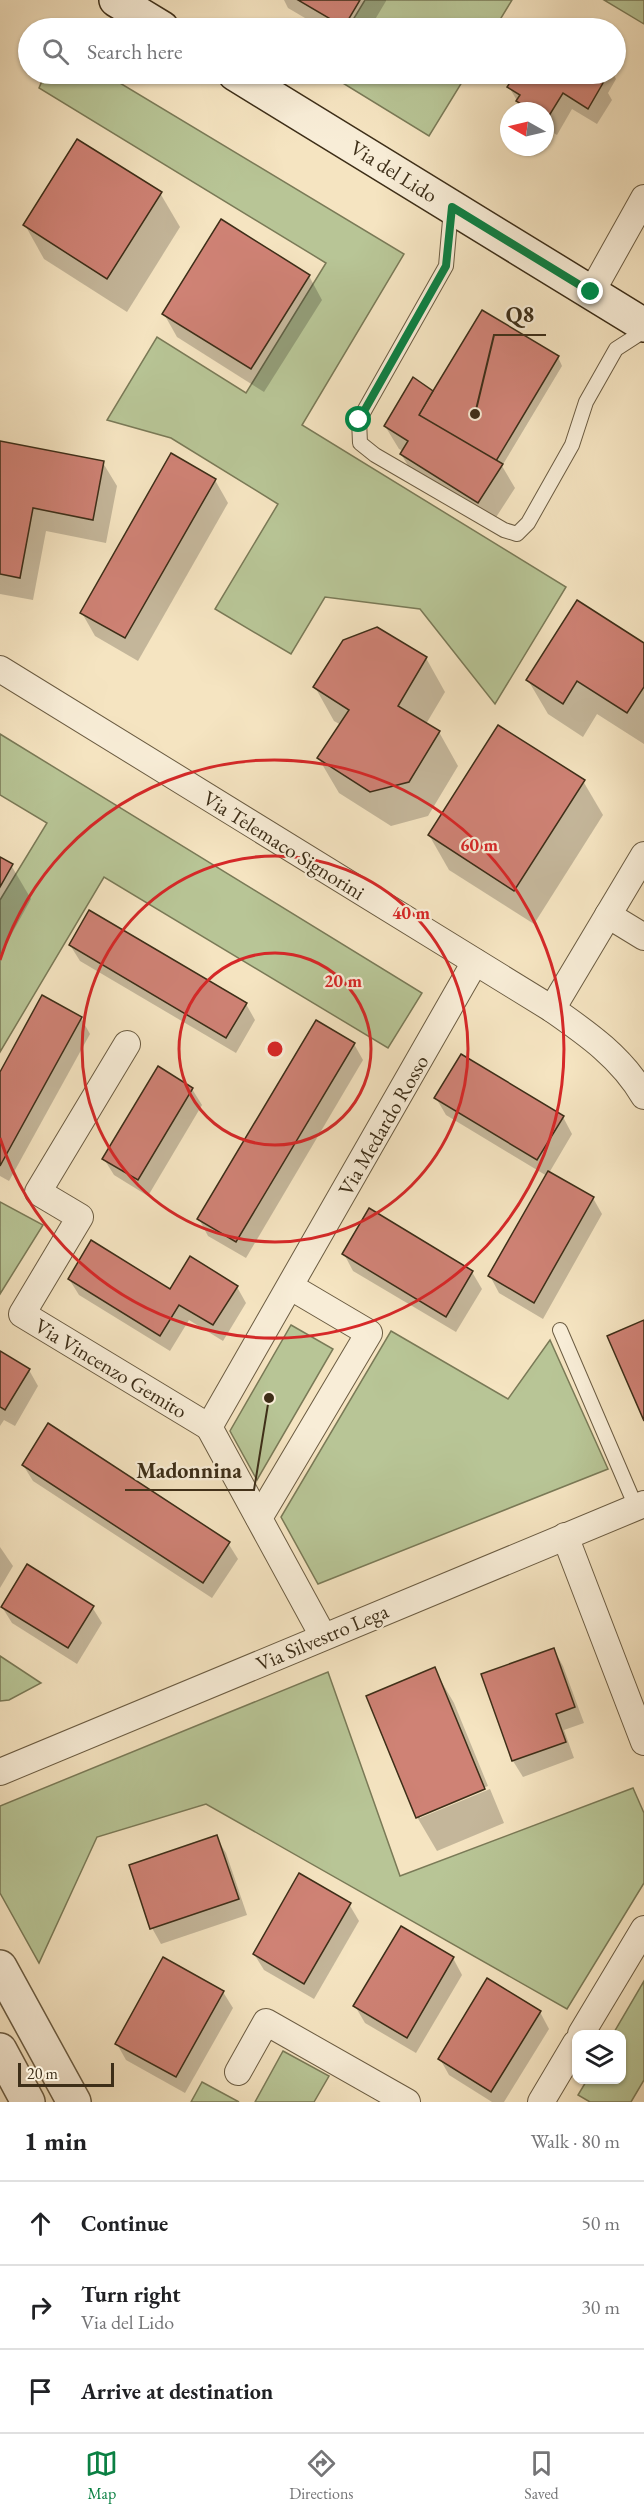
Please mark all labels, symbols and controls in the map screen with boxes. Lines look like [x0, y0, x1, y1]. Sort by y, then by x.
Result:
search box [18, 18, 626, 84]
icon: search [39, 35, 72, 68]
text: Search here [87, 37, 182, 66]
north arrow [500, 102, 554, 156]
street label: Via del Lido [345, 134, 443, 208]
route end [577, 278, 603, 304]
callout: Q8 [494, 295, 546, 335]
text: Q8 [506, 300, 534, 329]
route start [345, 406, 371, 432]
street label: Via Telemaco Signorini [198, 784, 370, 906]
text: 60 m [460, 833, 498, 856]
text: 40 m [392, 901, 430, 924]
text: 20 m [324, 969, 362, 992]
centre of rings [265, 1039, 285, 1059]
street label: Via Medardo Rosso [332, 1050, 434, 1200]
street label: Via Vincenzo Gemito [30, 1312, 192, 1424]
callout: Madonnina [125, 1450, 254, 1490]
text: Madonnina [136, 1456, 242, 1485]
street label: Via Silvestro Lega [252, 1597, 393, 1677]
map controls [572, 2030, 626, 2084]
button: layers [572, 2030, 626, 2084]
scale bar [18, 2060, 114, 2088]
text: 20 m [27, 2063, 58, 2084]
text: 1 min [24, 2124, 87, 2158]
text: Walk · 80 m [531, 2128, 620, 2154]
icon: ahead [24, 2207, 57, 2240]
text: Continue [81, 2209, 168, 2238]
text: 50 m [581, 2210, 620, 2236]
text: Turn right [81, 2280, 180, 2309]
icon: right [24, 2291, 57, 2324]
text: 30 m [581, 2294, 620, 2320]
text: Via del Lido [81, 2309, 174, 2335]
icon: arrive [24, 2375, 57, 2408]
text: Arrive at destination [81, 2377, 273, 2406]
tab: Map [85, 2447, 118, 2504]
tab: Directions [289, 2447, 354, 2504]
tab: Saved [524, 2447, 559, 2504]

